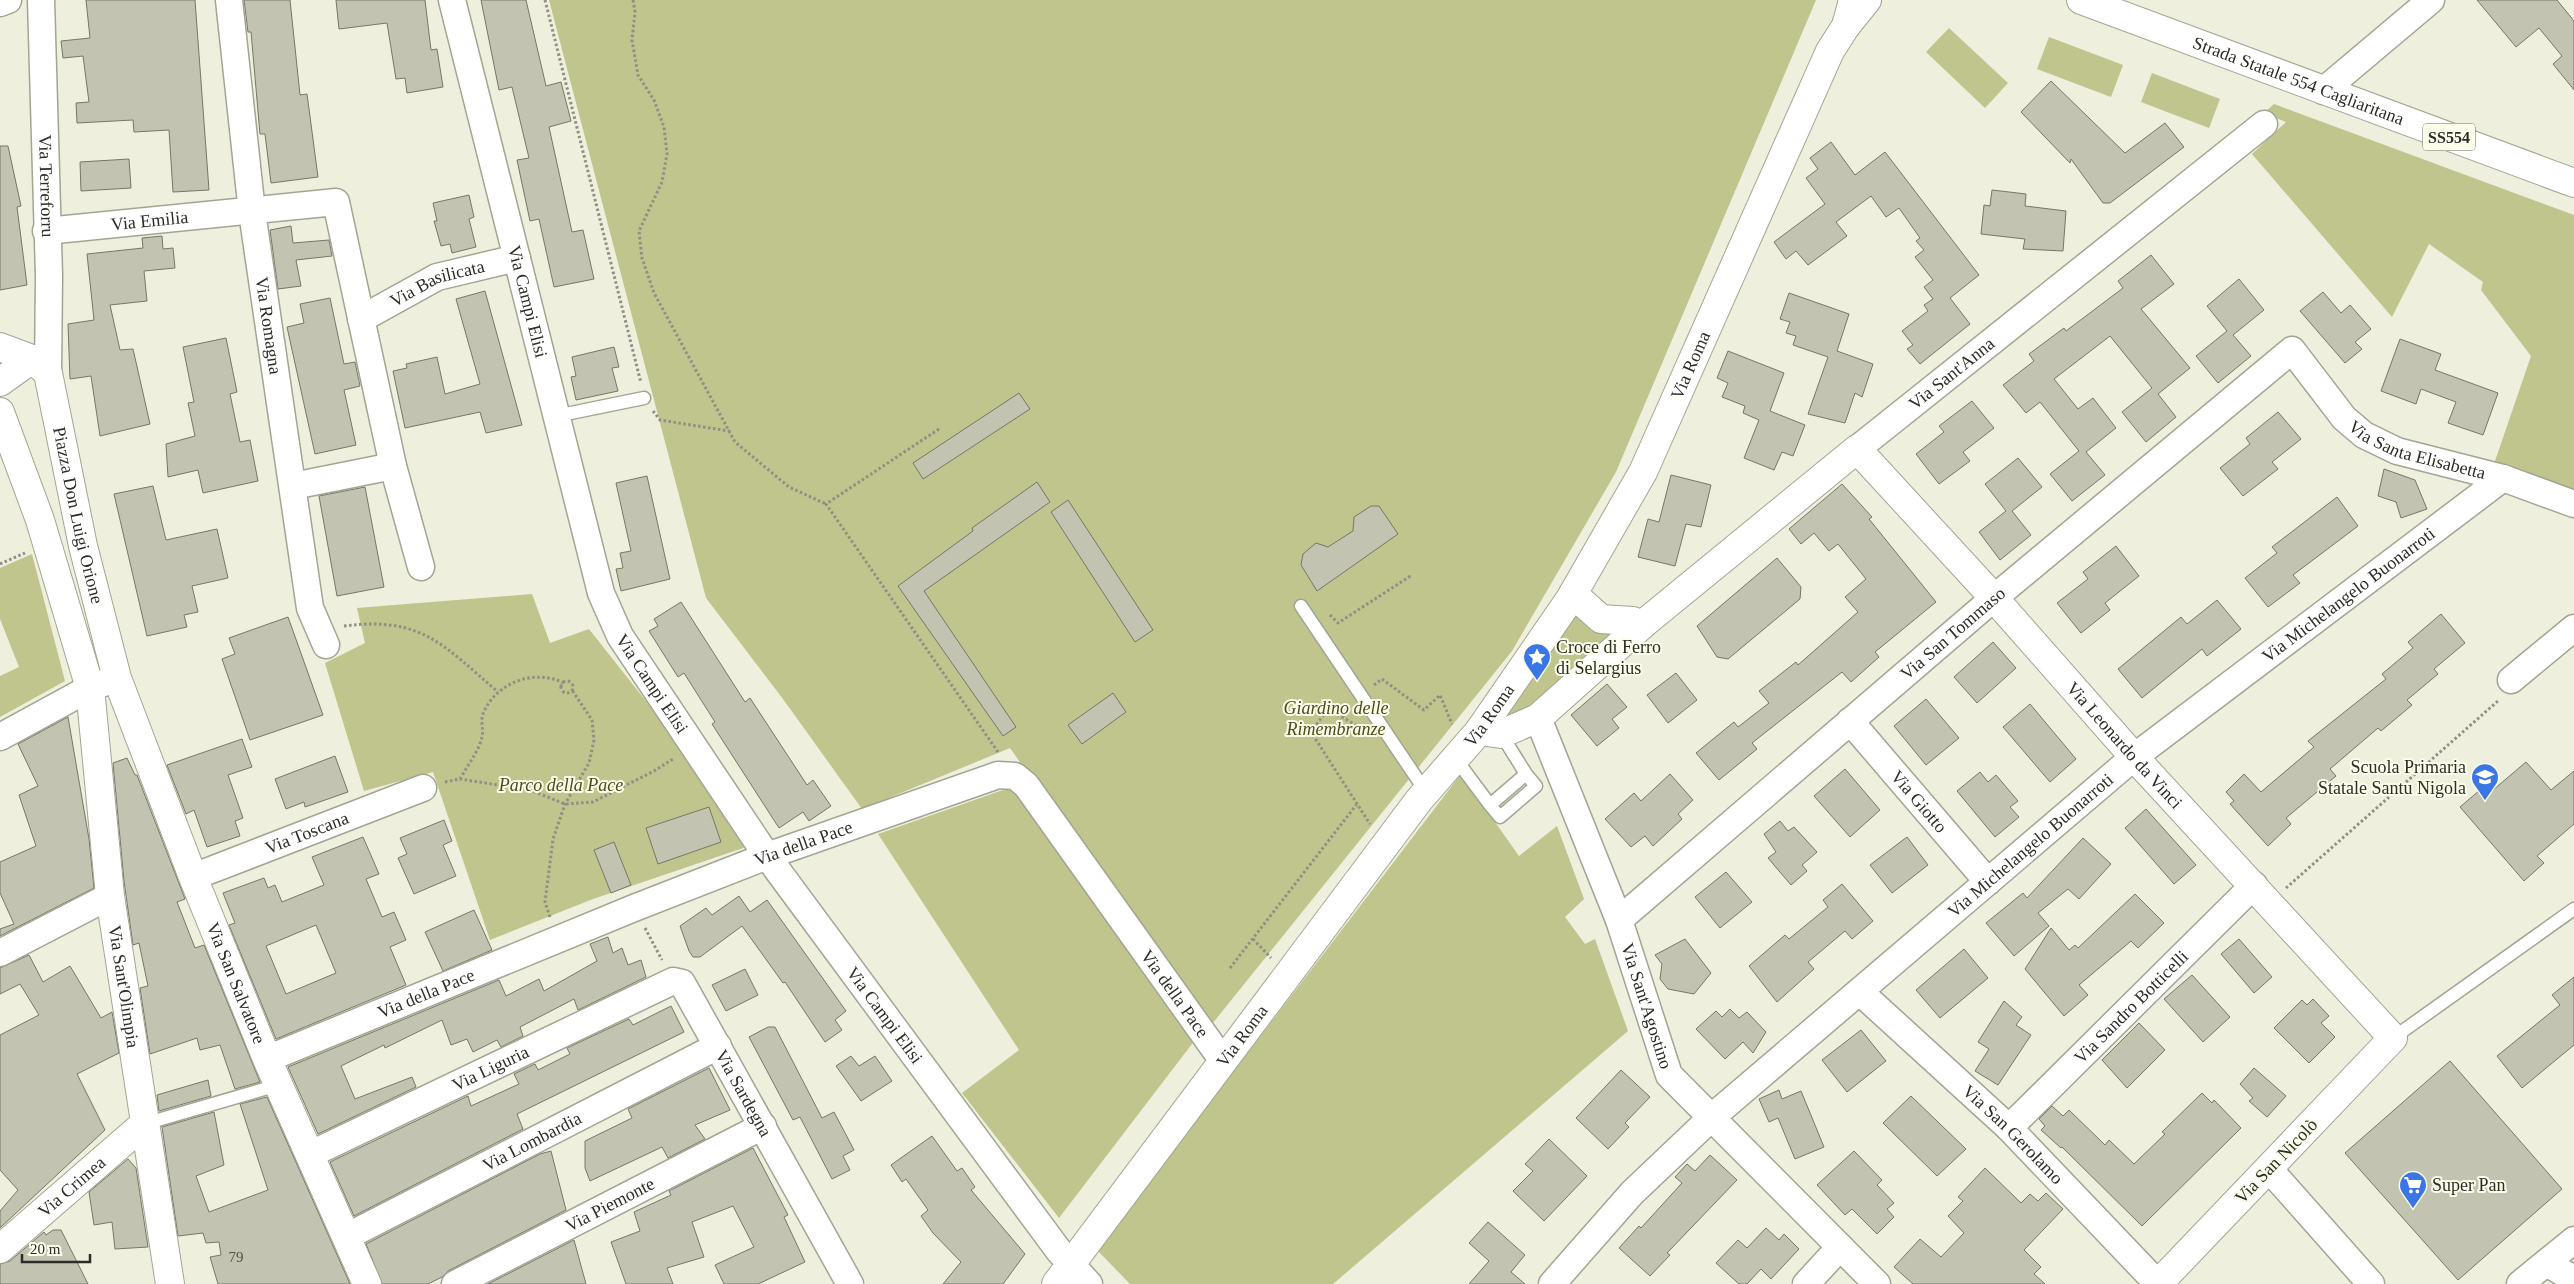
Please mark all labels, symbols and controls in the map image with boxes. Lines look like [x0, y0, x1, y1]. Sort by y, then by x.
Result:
street label: Strada Statale 554 Cagliaritana [2190, 32, 2407, 129]
road number: SS554 [2423, 124, 2475, 150]
street label: Via Terreforru [35, 134, 58, 238]
street label: Via Emilia [110, 207, 189, 234]
street label: Via Campi Elisi [504, 243, 552, 360]
street label: Via Basilicata [387, 256, 486, 311]
street label: Via Romagna [252, 275, 286, 376]
street label: Via Roma [1667, 328, 1714, 402]
street label: Via Sant'Anna [1905, 333, 1998, 414]
street label: Via Santa Elisabetta [2344, 416, 2488, 483]
street label: Piazza Don Luigi Orione [49, 425, 107, 606]
street label: Via Michelangelo Buonarroti [2258, 523, 2439, 667]
street label: Via San Tommaso [1896, 583, 2009, 684]
street label: Via Campi Elisi [612, 630, 692, 737]
place label: Croce di Ferro di Selargius [1556, 637, 1661, 678]
place icon: Croce di Ferro di Selargius [1522, 642, 1552, 681]
street label: Via Leonardo da Vinci [2063, 678, 2186, 813]
street label: Via Roma [1460, 680, 1518, 751]
park label: Giardino delle Rimembranze [1284, 698, 1388, 739]
place label: Scuola Primaria Statale Santu Nigola [2318, 757, 2466, 798]
school or university icon: Scuola Primaria Statale Santu Nigola [2470, 762, 2500, 801]
street label: Via Giotto [1887, 766, 1951, 837]
street label: Via Michelangelo Buonarroti [1944, 769, 2117, 921]
park label: Parco della Pace [498, 775, 623, 795]
street label: Via Toscana [262, 808, 351, 858]
street label: Via della Pace [751, 817, 855, 870]
street label: Via San Salvatore [203, 920, 270, 1047]
street label: Via Sant'Olimpia [105, 924, 143, 1049]
street label: Via Sant'Agostino [1617, 941, 1676, 1071]
street label: Via della Pace [1137, 946, 1213, 1041]
street label: Via Sandro Botticelli [2070, 946, 2192, 1068]
street label: Via Campi Elisi [842, 963, 927, 1067]
street label: Via della Pace [375, 965, 477, 1022]
street label: Via Roma [1212, 1001, 1272, 1071]
street label: Via Liguria [449, 1042, 532, 1095]
street label: Via Sardegna [711, 1046, 776, 1140]
street label: Via San Gerolamo [1959, 1081, 2067, 1188]
street label: Via Lombardia [479, 1108, 585, 1175]
street label: Via San Nicolò [2231, 1115, 2321, 1207]
street label: Via Crimea [34, 1152, 109, 1221]
supermarket icon: Super Pan [2398, 1170, 2428, 1209]
street label: Via Piemonte [562, 1173, 658, 1236]
place label: Super Pan [2432, 1175, 2506, 1195]
scale bar [22, 1232, 90, 1264]
text: 20 m [30, 1241, 61, 1257]
house number: 79 [229, 1249, 244, 1265]

